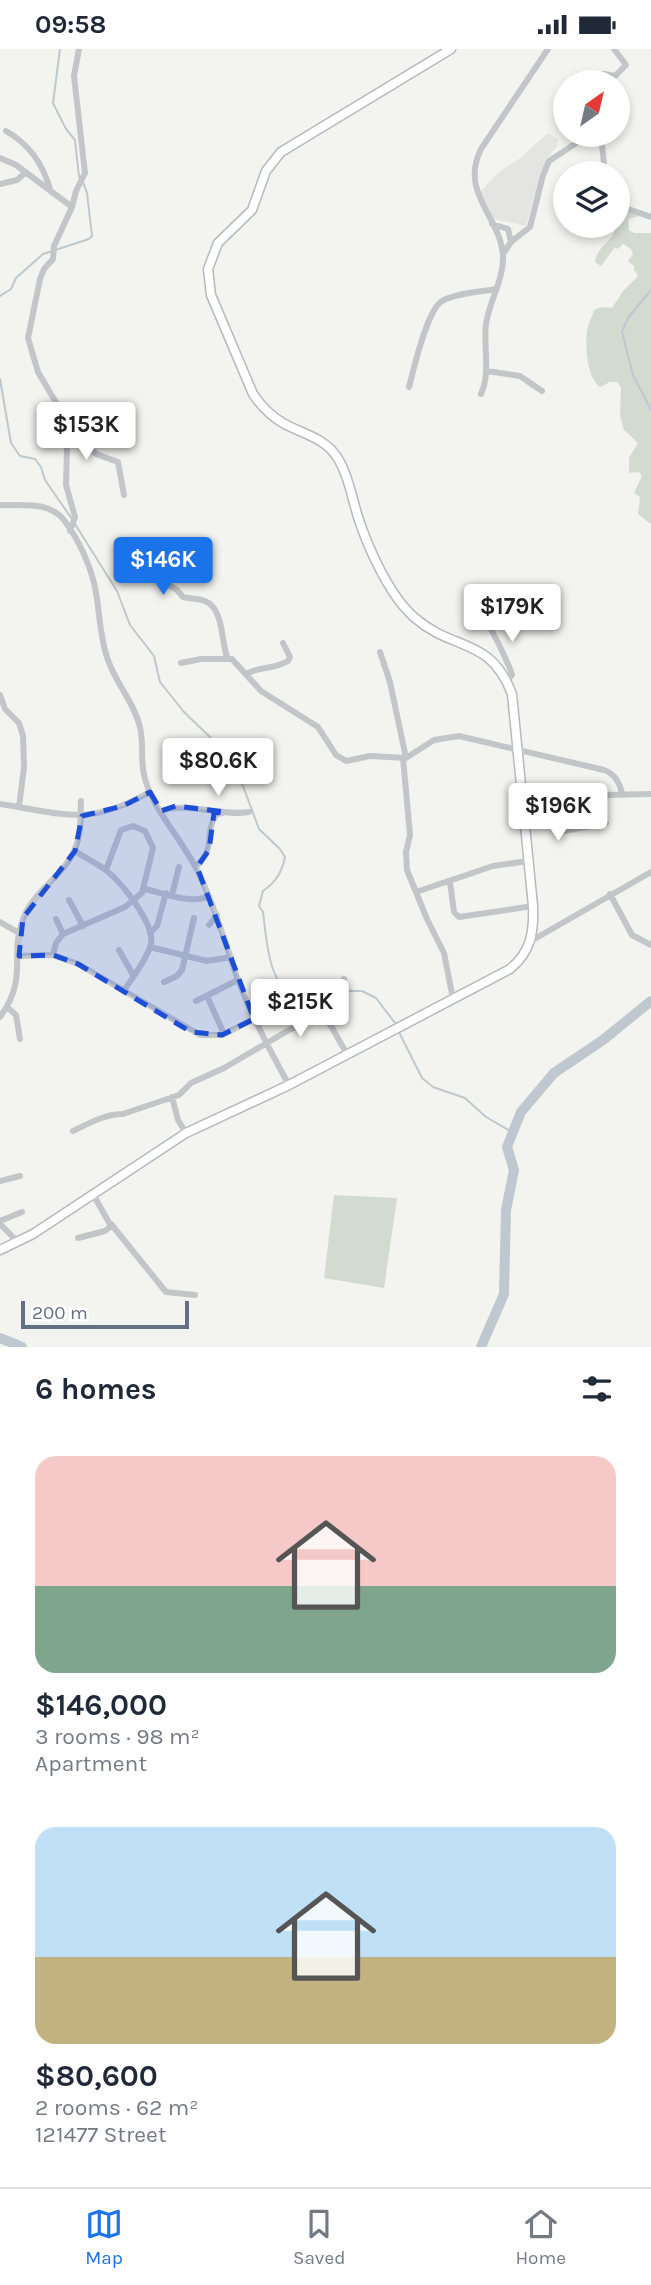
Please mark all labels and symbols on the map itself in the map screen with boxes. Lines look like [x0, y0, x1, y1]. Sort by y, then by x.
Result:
north arrow [553, 70, 630, 147]
pin: $153K [37, 403, 135, 462]
pin: $146K [114, 538, 212, 597]
pin: $179K [463, 585, 561, 644]
pin: $80.6K [161, 739, 275, 798]
pin: $196K [509, 783, 607, 843]
pin: $215K [251, 979, 349, 1039]
scale bar [21, 1298, 189, 1330]

